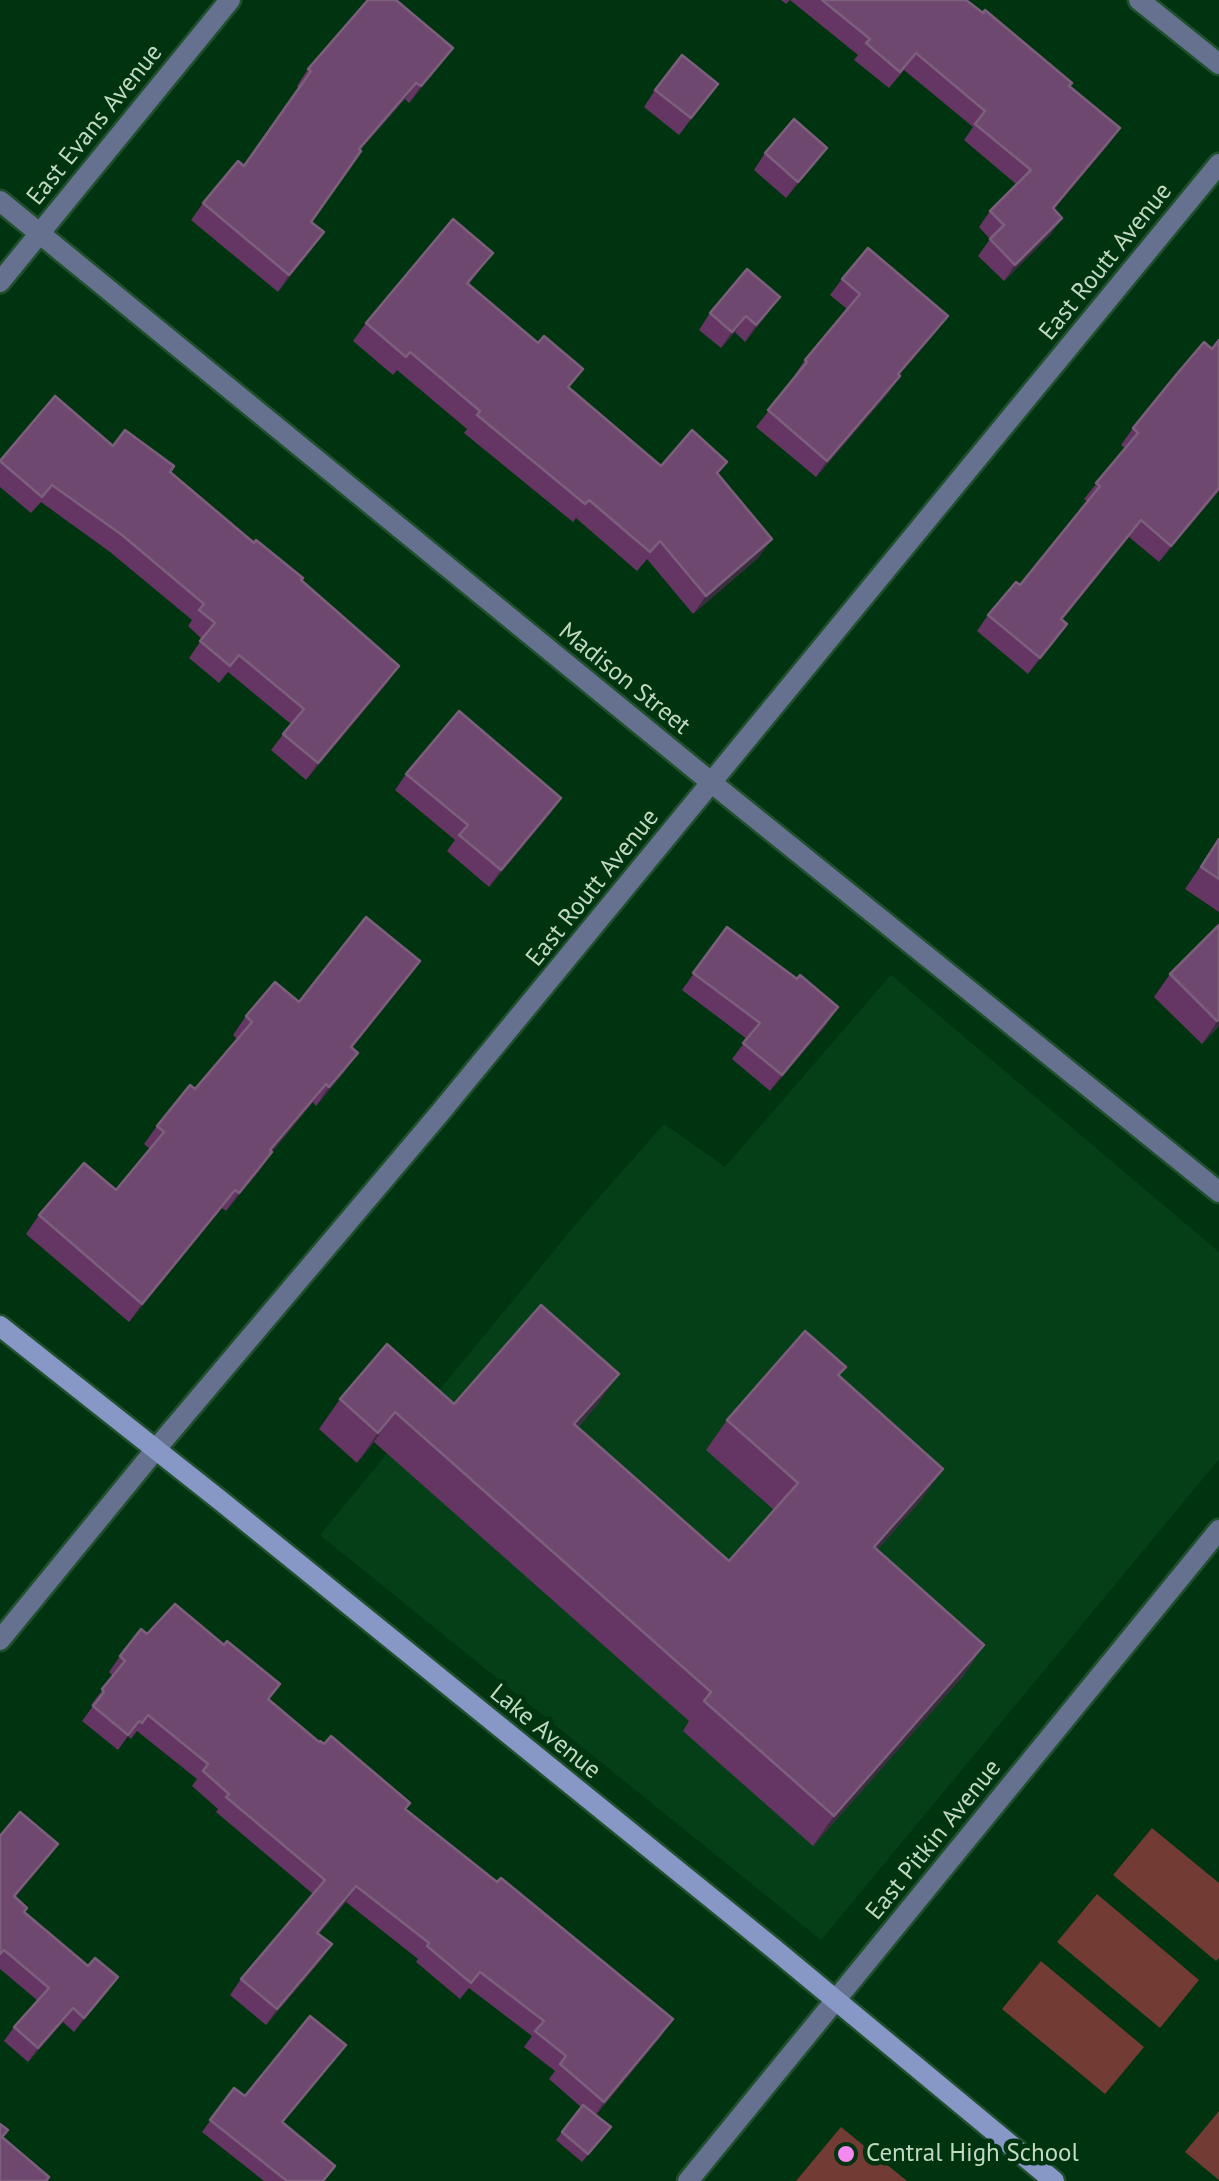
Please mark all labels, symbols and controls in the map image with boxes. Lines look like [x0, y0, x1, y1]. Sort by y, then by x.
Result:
street label: East Evans Avenue [21, 39, 169, 211]
street label: East Routt Avenue [1033, 177, 1179, 347]
street label: Madison Street [552, 617, 696, 741]
street label: East Routt Avenue [520, 803, 666, 973]
street label: Lake Avenue [484, 1678, 606, 1786]
street label: East Pitkin Avenue [860, 1754, 1008, 1926]
place label: Central High School [866, 2139, 1079, 2169]
marker: Central High School [835, 2143, 857, 2165]

